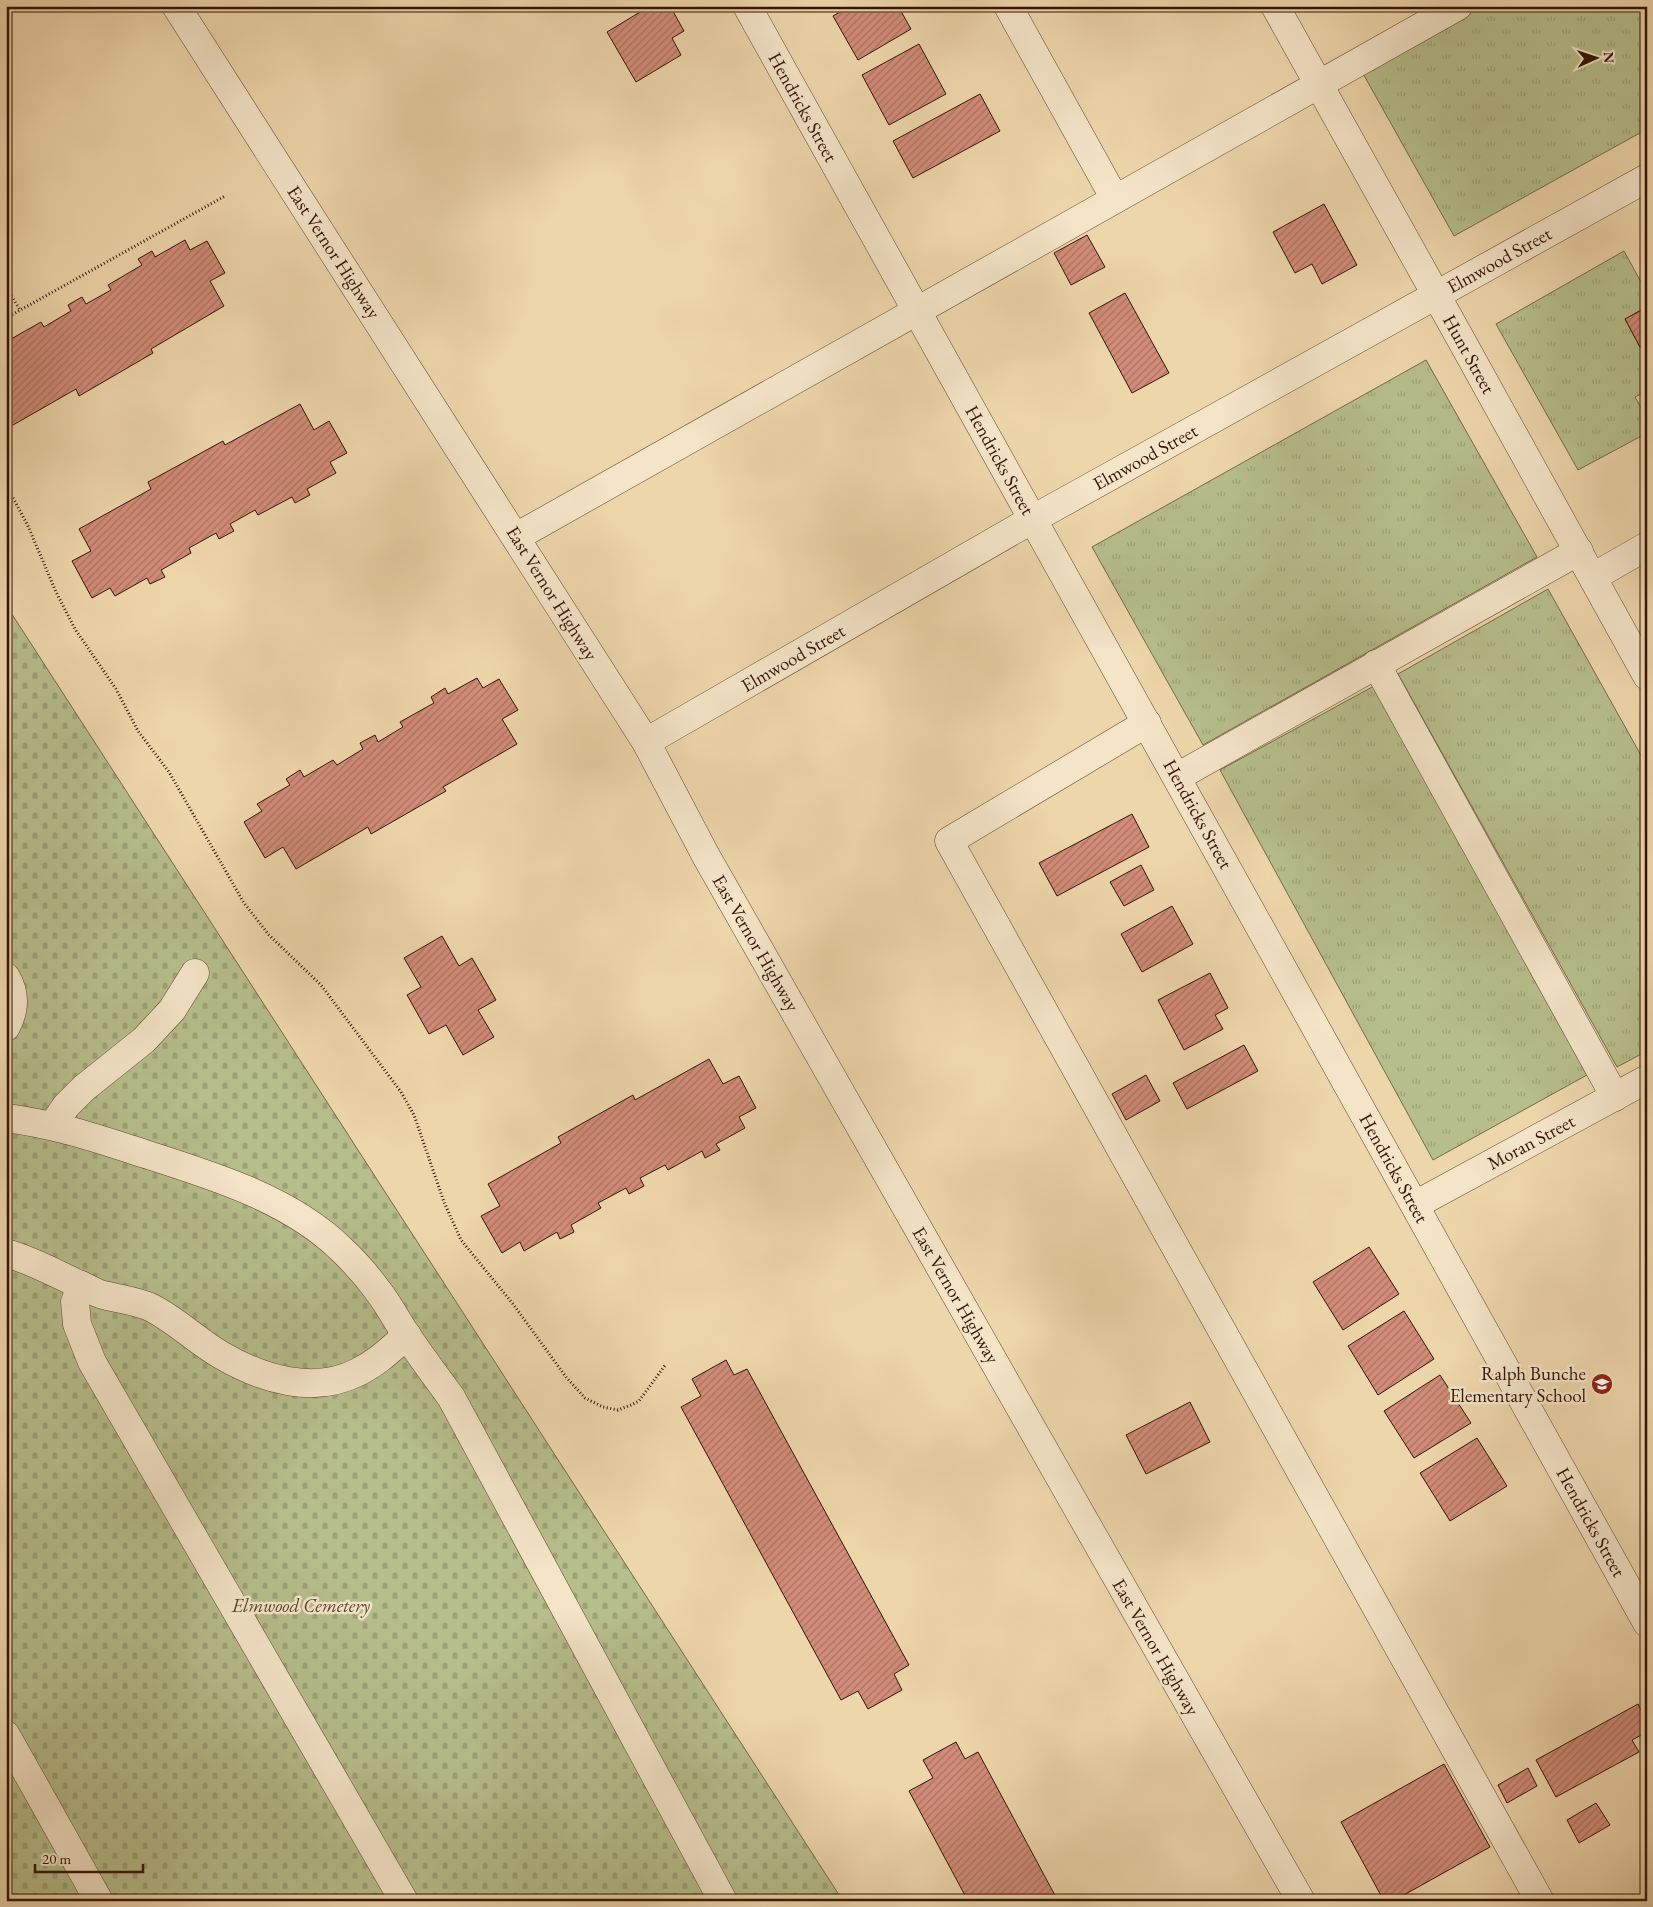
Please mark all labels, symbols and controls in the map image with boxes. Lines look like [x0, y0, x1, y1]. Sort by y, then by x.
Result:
north arrow [1570, 32, 1620, 82]
street label: Hendricks Street [763, 48, 843, 166]
text: N [1600, 51, 1618, 64]
street label: East Vernor Highway [282, 181, 387, 324]
street label: Elmwood Street [1442, 221, 1556, 299]
street label: Hunt Street [1437, 310, 1501, 398]
street label: Hendricks Street [960, 401, 1040, 519]
street label: Elmwood Street [1088, 418, 1202, 496]
street label: East Vernor Highway [501, 521, 604, 665]
street label: Elmwood Street [736, 618, 850, 698]
street label: Hendricks Street [1158, 755, 1238, 873]
street label: East Vernor Highway [707, 870, 806, 1017]
street label: Moran Street [1483, 1108, 1579, 1175]
street label: Hendricks Street [1354, 1109, 1434, 1227]
street label: East Vernor Highway [907, 1222, 1006, 1369]
place label: Ralph Bunche Elementary School [1450, 1361, 1586, 1408]
school or university icon: Ralph Bunche Elementary School [1590, 1372, 1614, 1396]
street label: Hendricks Street [1551, 1463, 1631, 1581]
street label: East Vernor Highway [1107, 1574, 1206, 1721]
park label: Elmwood Cemetery [231, 1593, 370, 1618]
scale bar [35, 1842, 142, 1874]
text: 20 m [42, 1849, 71, 1868]

